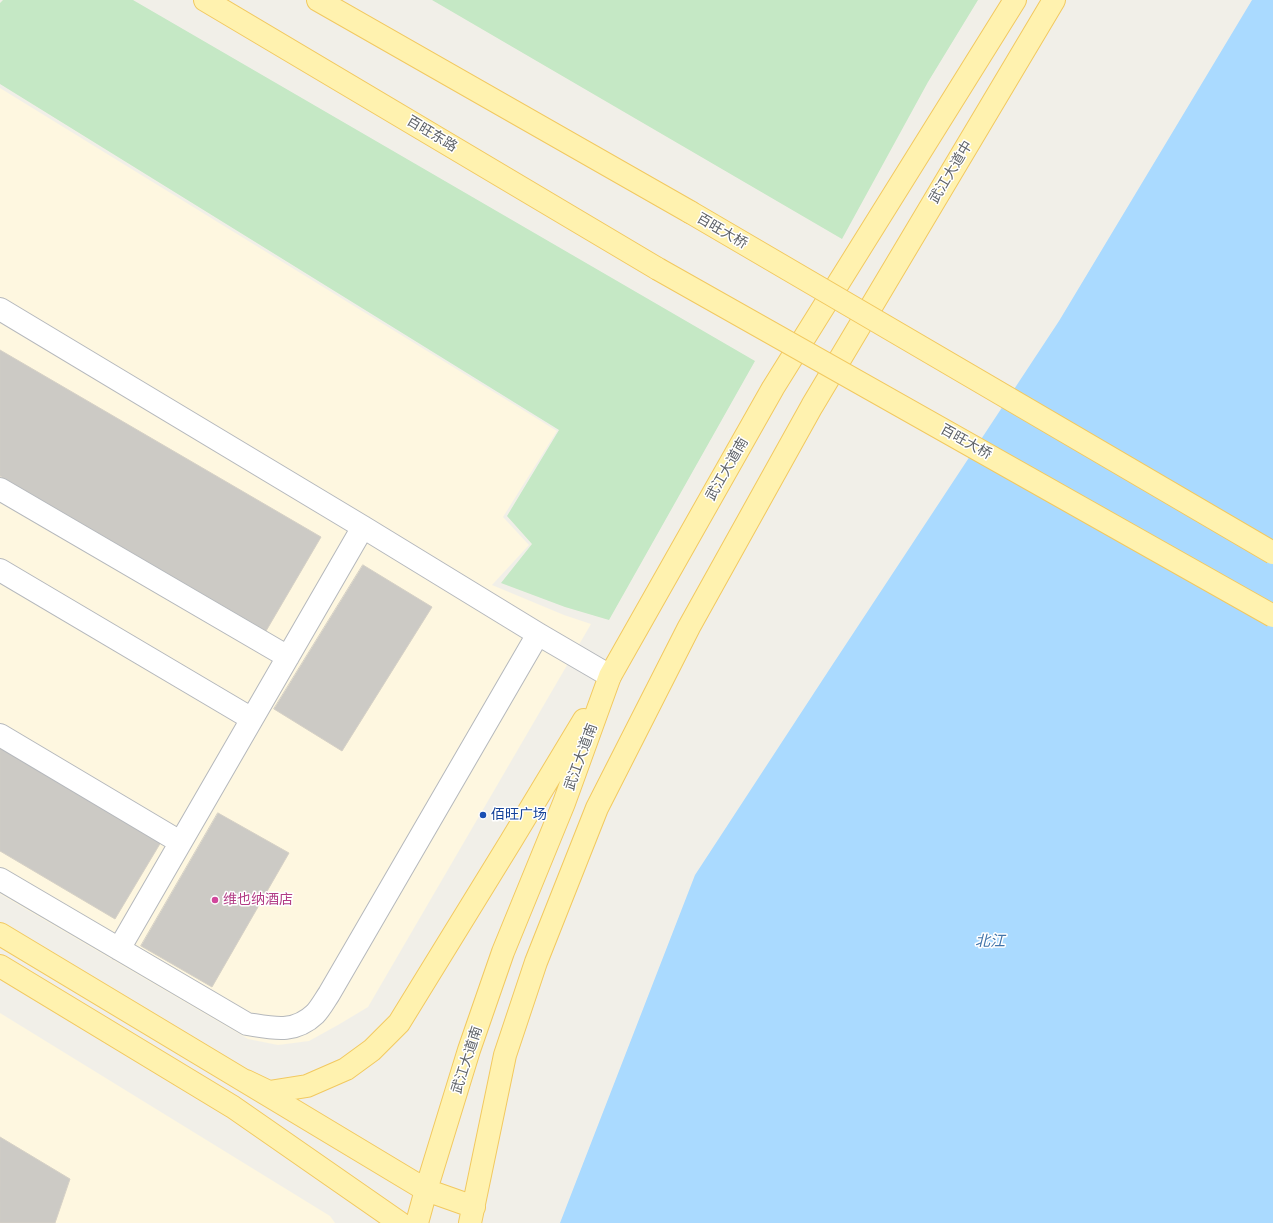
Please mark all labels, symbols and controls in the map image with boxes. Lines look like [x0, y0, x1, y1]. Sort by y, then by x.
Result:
street label: 百旺东路 [404, 112, 460, 156]
street label: 武江大道中 [926, 138, 976, 206]
street label: 百旺大桥 [694, 210, 750, 252]
street label: 百旺大桥 [937, 421, 995, 463]
street label: 武江大道南 [702, 434, 752, 504]
street label: 武江大道南 [561, 721, 601, 793]
place label: 佰旺广场 [491, 807, 547, 823]
marker: 佰旺广场 [478, 810, 488, 820]
place label: 维也纳酒店 [223, 892, 293, 908]
marker: 维也纳酒店 [210, 895, 220, 905]
water label: 北江 [975, 932, 1005, 950]
street label: 武江大道南 [448, 1024, 486, 1096]

